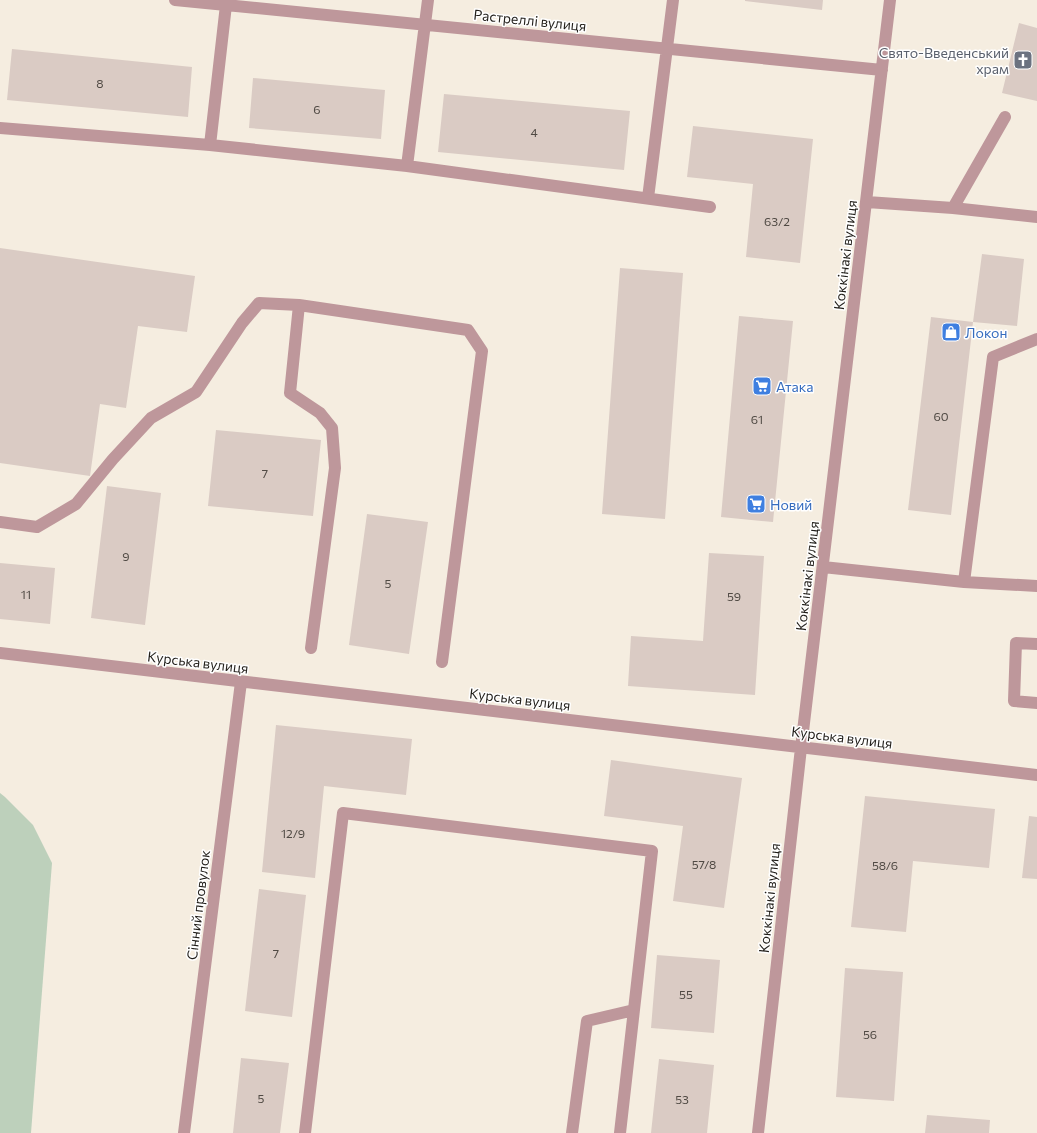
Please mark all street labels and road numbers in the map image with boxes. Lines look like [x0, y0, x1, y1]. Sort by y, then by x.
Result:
street label: Растреллі вулиця [473, 6, 587, 34]
street label: Коккінакі вулиця [830, 199, 860, 311]
street label: Коккінакі вулиця [792, 520, 822, 632]
street label: Курська вулиця [146, 647, 250, 677]
street label: Курська вулиця [468, 684, 572, 714]
street label: Курська вулиця [790, 722, 894, 752]
street label: Коккінакі вулиця [755, 842, 783, 954]
street label: Сінний провулок [183, 849, 213, 961]

